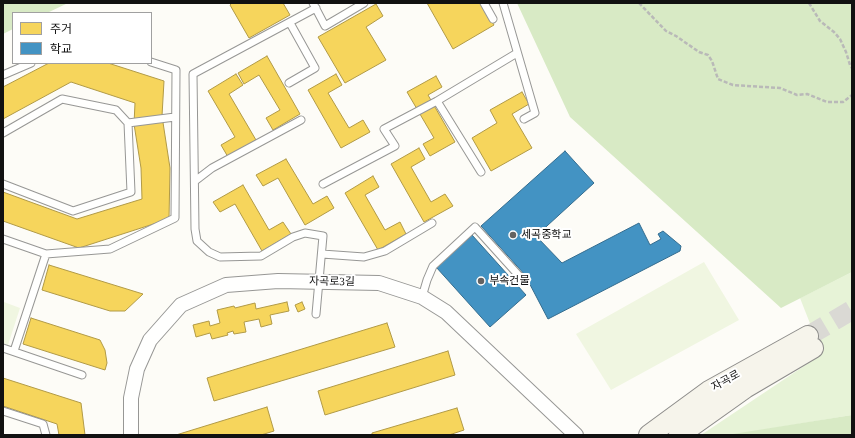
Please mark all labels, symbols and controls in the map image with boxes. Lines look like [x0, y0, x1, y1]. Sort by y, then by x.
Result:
legend [12, 12, 152, 64]
text: 주거 [50, 22, 72, 36]
text: 학교 [50, 42, 72, 56]
place label: 세곡중학교 [521, 228, 572, 242]
marker: 세곡중학교 [508, 230, 518, 240]
place label: 부속건물 [489, 274, 529, 288]
street label: 자곡로3길 [309, 275, 355, 289]
marker: 부속건물 [476, 276, 486, 286]
street label: 자곡로 [710, 368, 742, 394]

